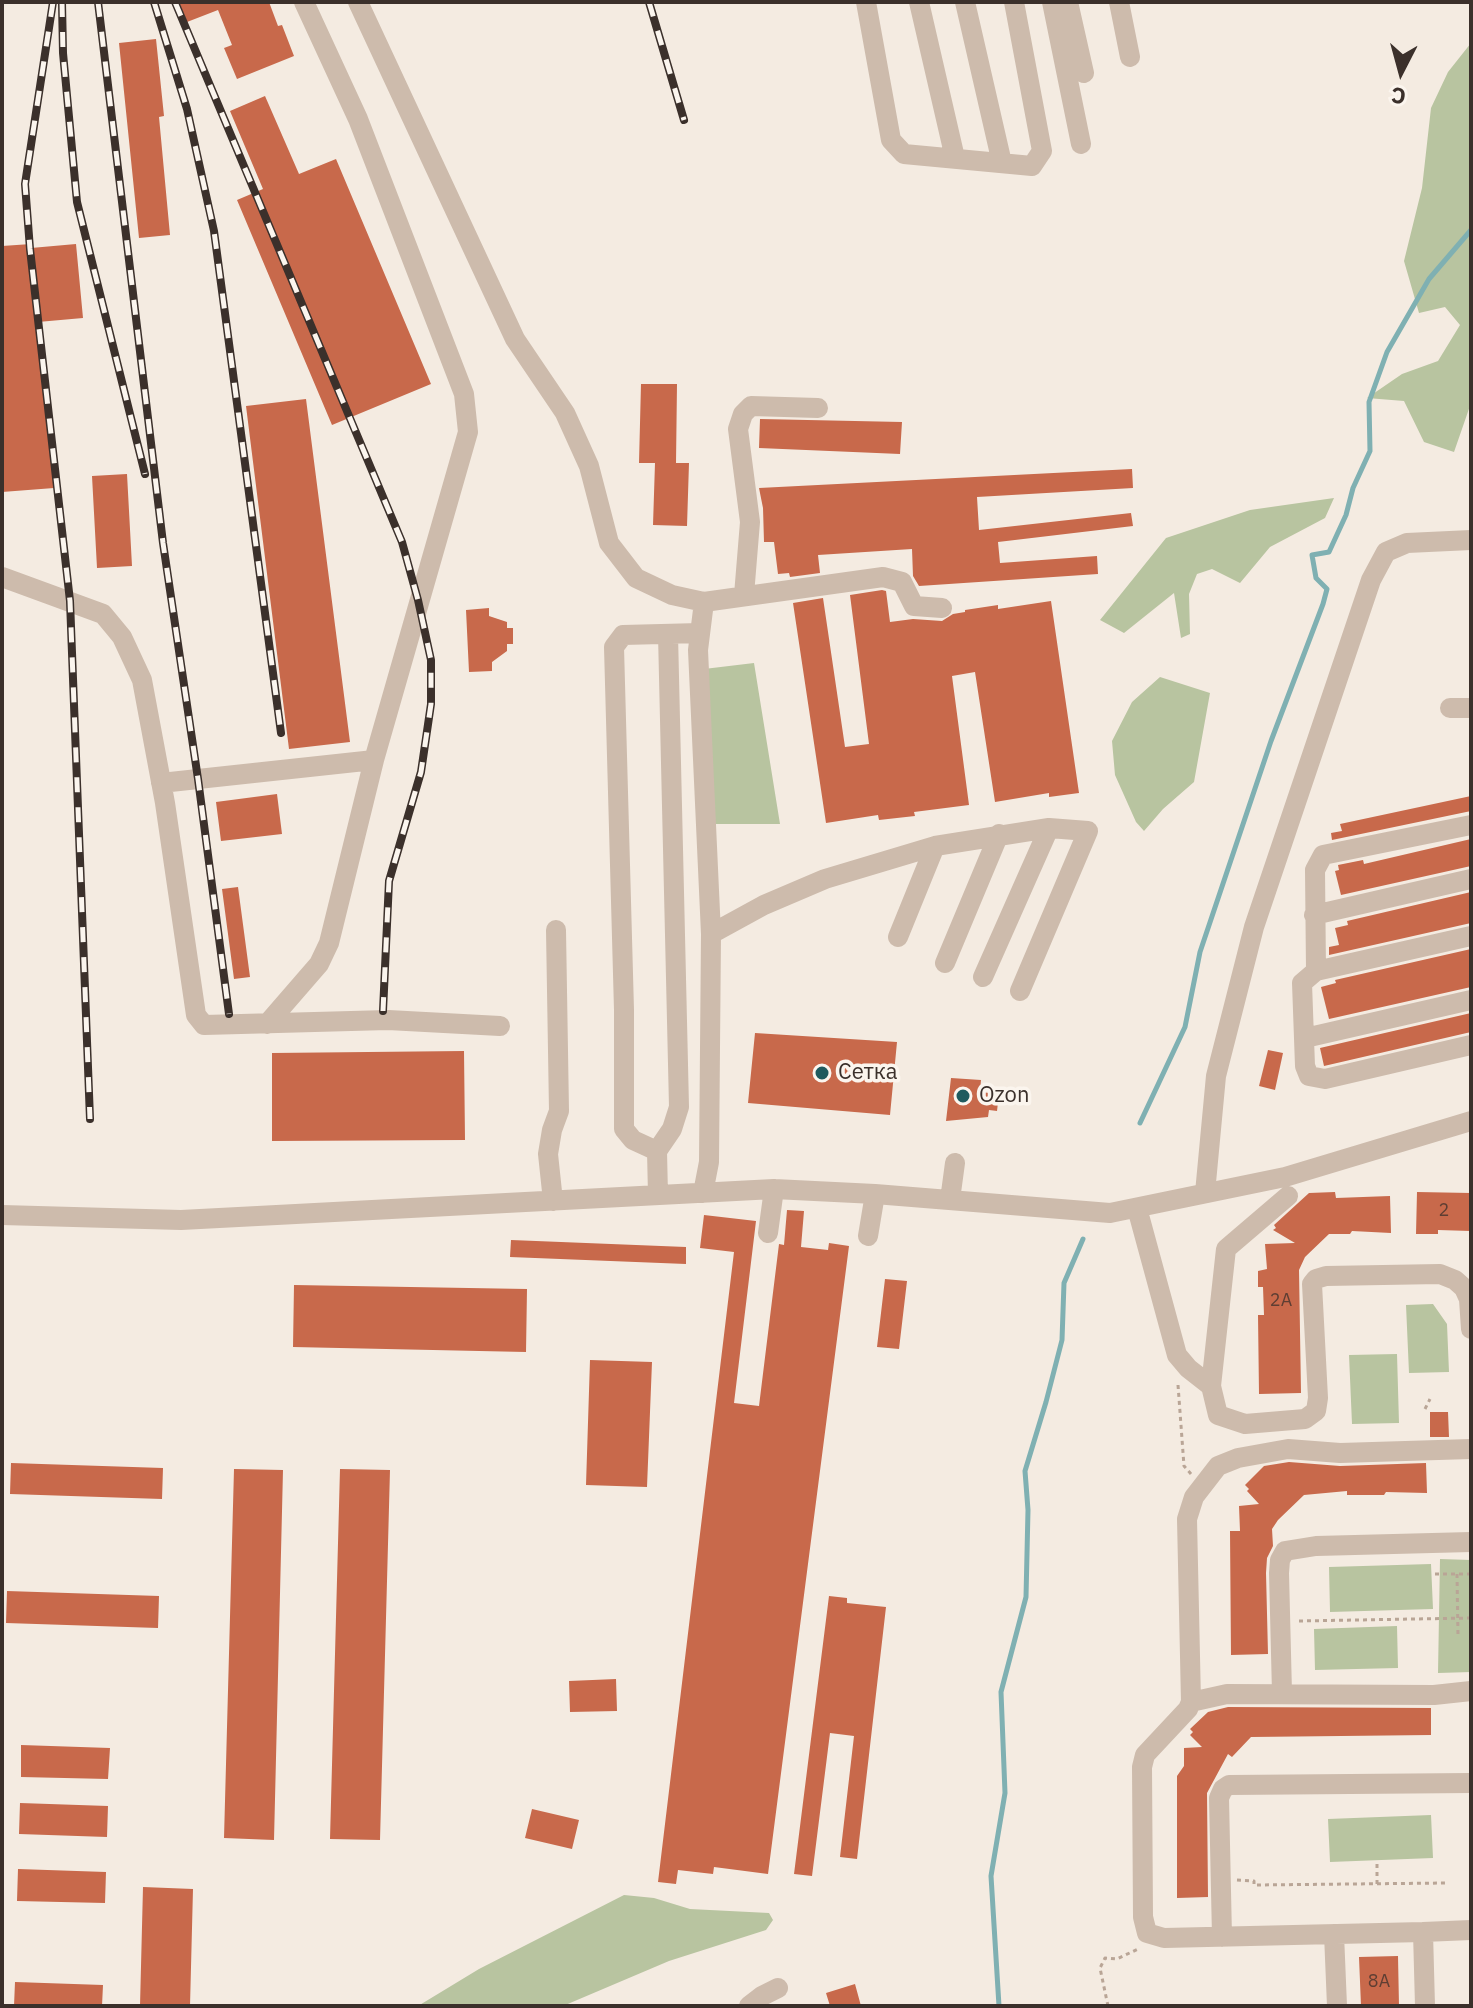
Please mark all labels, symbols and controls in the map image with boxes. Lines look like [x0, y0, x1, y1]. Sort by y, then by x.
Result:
north arrow [1361, 32, 1441, 112]
text: С [1390, 81, 1407, 112]
place label: Сетка [838, 1060, 897, 1086]
marker: Сетка [813, 1064, 831, 1082]
place label: Ozon [979, 1083, 1029, 1109]
marker: Ozon [954, 1087, 972, 1105]
house number: 2 [1439, 1200, 1449, 1222]
house number: 2А [1270, 1290, 1292, 1312]
house number: 8А [1368, 1971, 1390, 1993]

